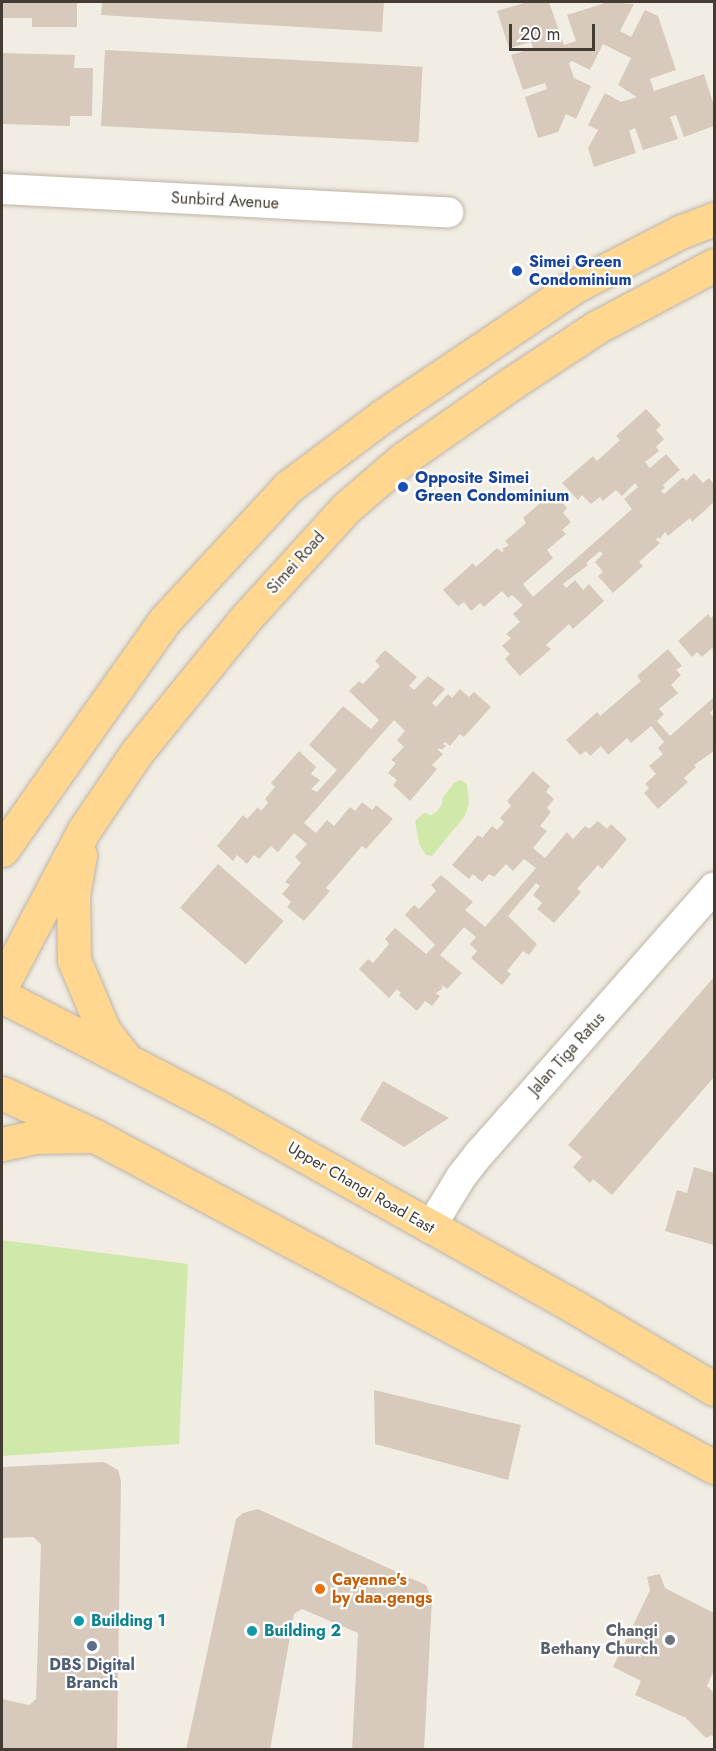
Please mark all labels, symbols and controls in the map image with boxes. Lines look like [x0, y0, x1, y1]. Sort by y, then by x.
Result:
scale bar [512, 12, 598, 50]
text: 20 m [520, 21, 560, 47]
street label: Sunbird Avenue [171, 189, 279, 213]
place label: Simei Green Condominium [529, 252, 632, 290]
marker: Simei Green Condominium [510, 264, 524, 278]
place label: Opposite Simei Green Condominium [415, 468, 569, 506]
marker: Opposite Simei Green Condominium [396, 480, 410, 494]
street label: Simei Road [263, 528, 329, 598]
street label: Jalan Tiga Ratus [525, 1009, 609, 1099]
street label: Upper Changi Road East [284, 1138, 438, 1238]
place label: Cayenne's by daa.gengs [332, 1570, 432, 1608]
marker: Cayenne's by daa.gengs [313, 1582, 327, 1596]
place label: Building 1 [91, 1611, 166, 1631]
marker: Building 1 [72, 1614, 86, 1628]
place label: Building 2 [264, 1621, 341, 1641]
place label: Changi Bethany Church [540, 1621, 658, 1659]
marker: Building 2 [245, 1624, 259, 1638]
marker: Changi Bethany Church [663, 1633, 677, 1647]
marker: DBS Digital Branch [85, 1639, 99, 1653]
place label: DBS Digital Branch [49, 1655, 135, 1693]

